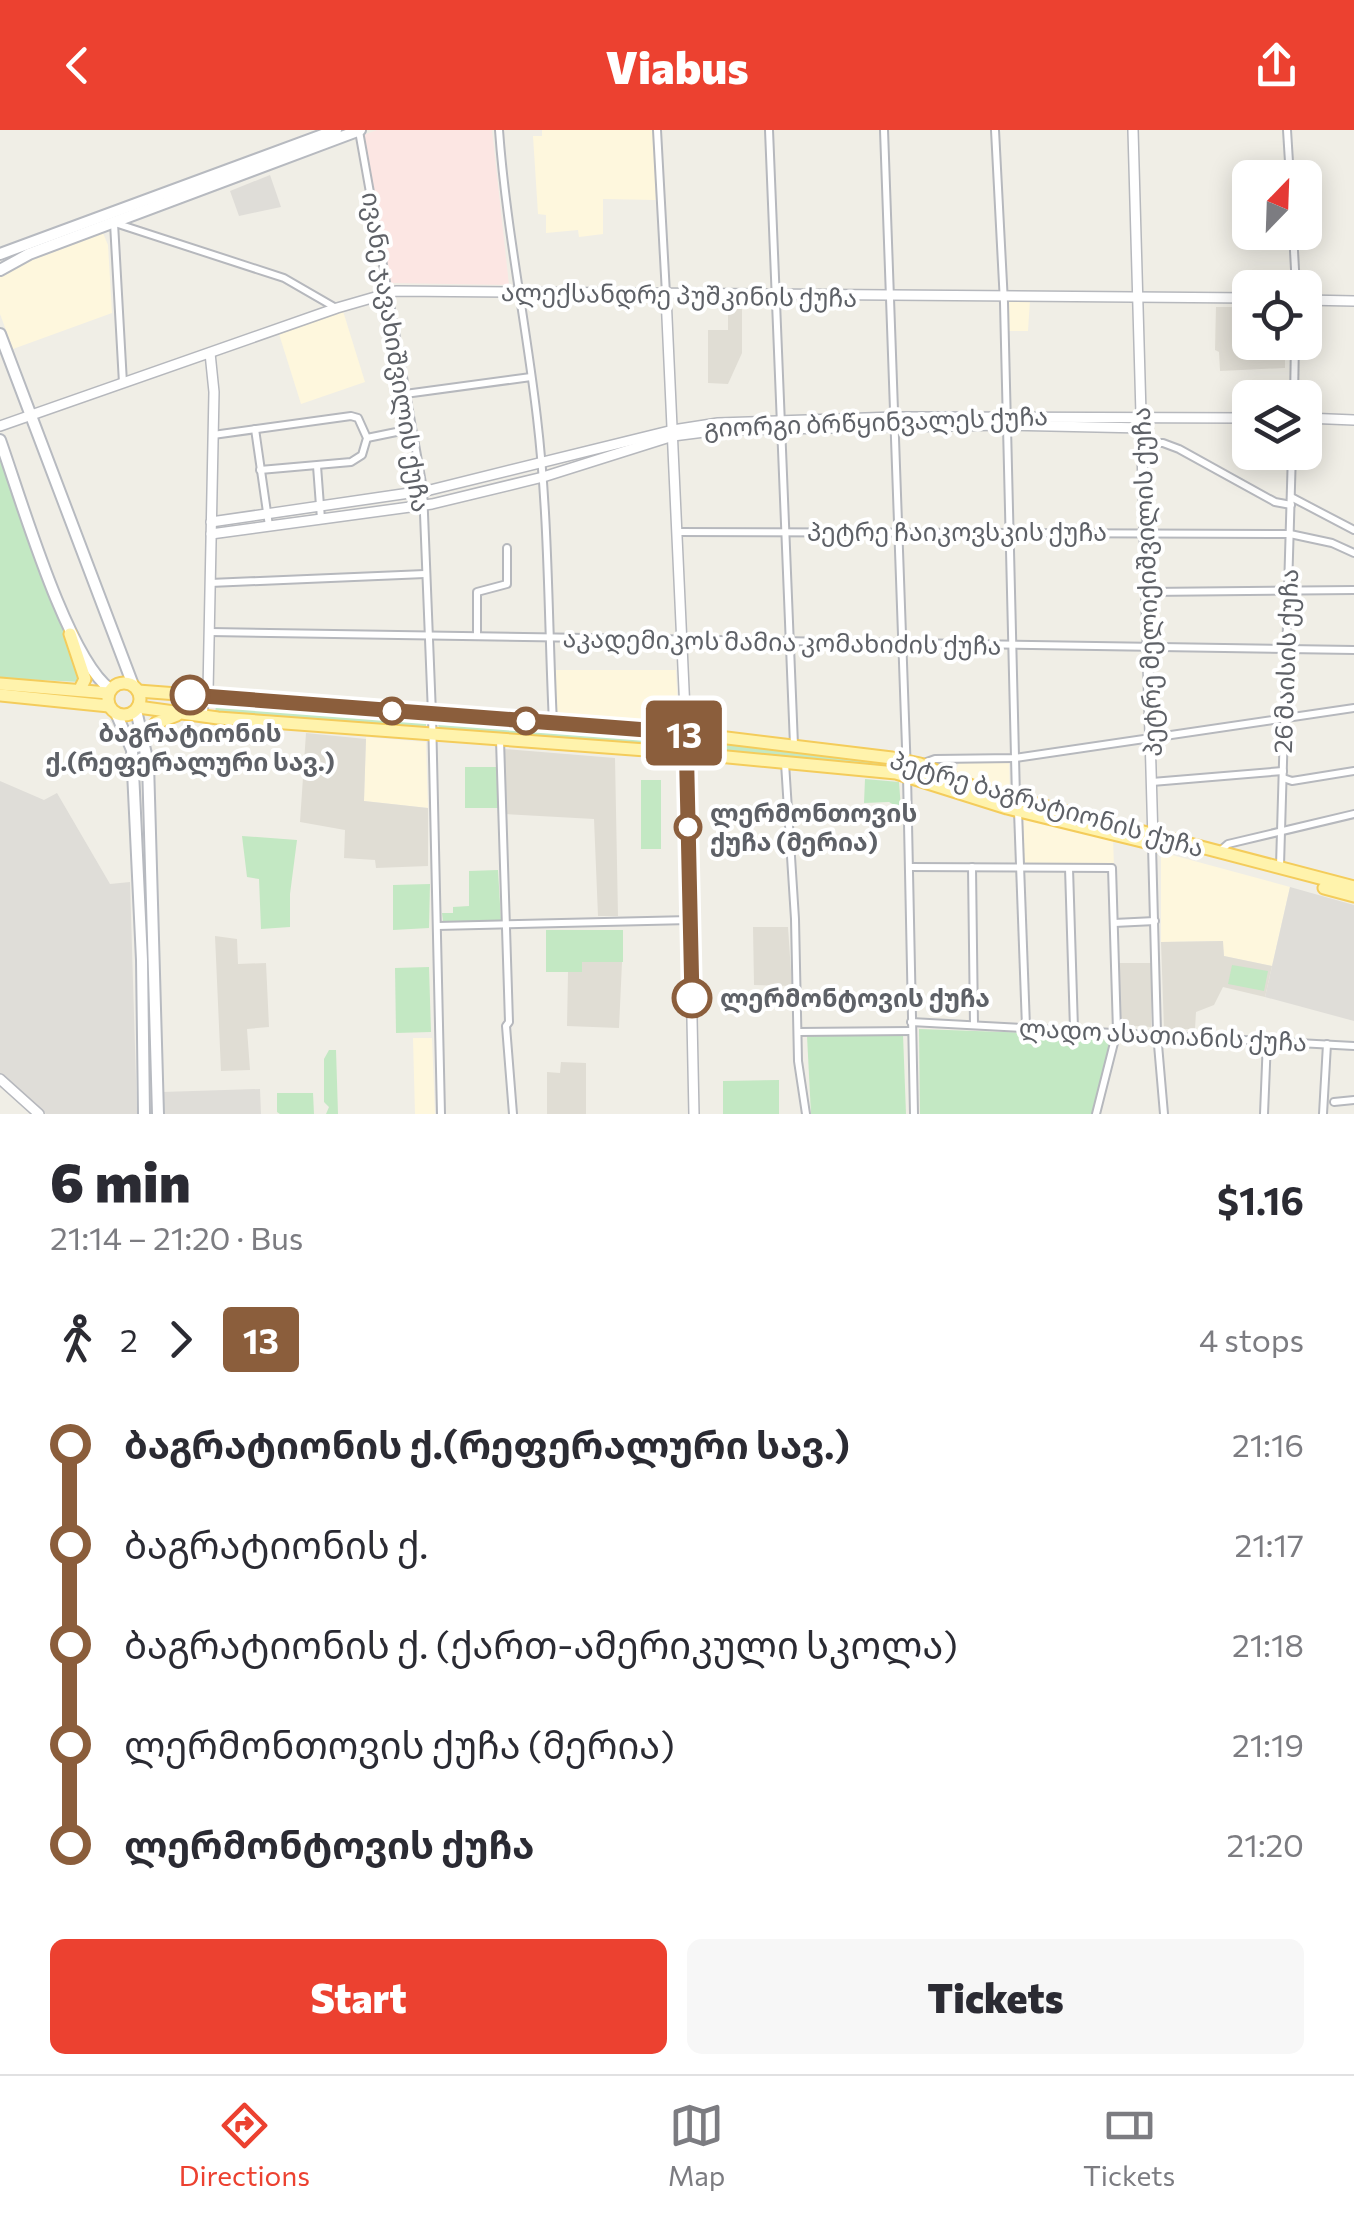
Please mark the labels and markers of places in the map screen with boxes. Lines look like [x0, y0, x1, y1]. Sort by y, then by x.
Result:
marker: ბაგრატიონის ქ.(რეფერალური სავ.) [171, 676, 209, 714]
unlabelled marker [379, 698, 405, 724]
unlabelled marker [513, 708, 539, 734]
place label: ბაგრატიონის ქ.(რეფერალური სავ.) [45, 717, 335, 778]
place label: ლერმონთოვის ქუჩა (მერია) [710, 797, 917, 857]
marker: ლერმონთოვის ქუჩა (მერია) [675, 814, 701, 840]
marker: ლერმონტოვის ქუჩა [673, 979, 711, 1017]
place label: ლერმონტოვის ქუჩა [720, 982, 990, 1014]

